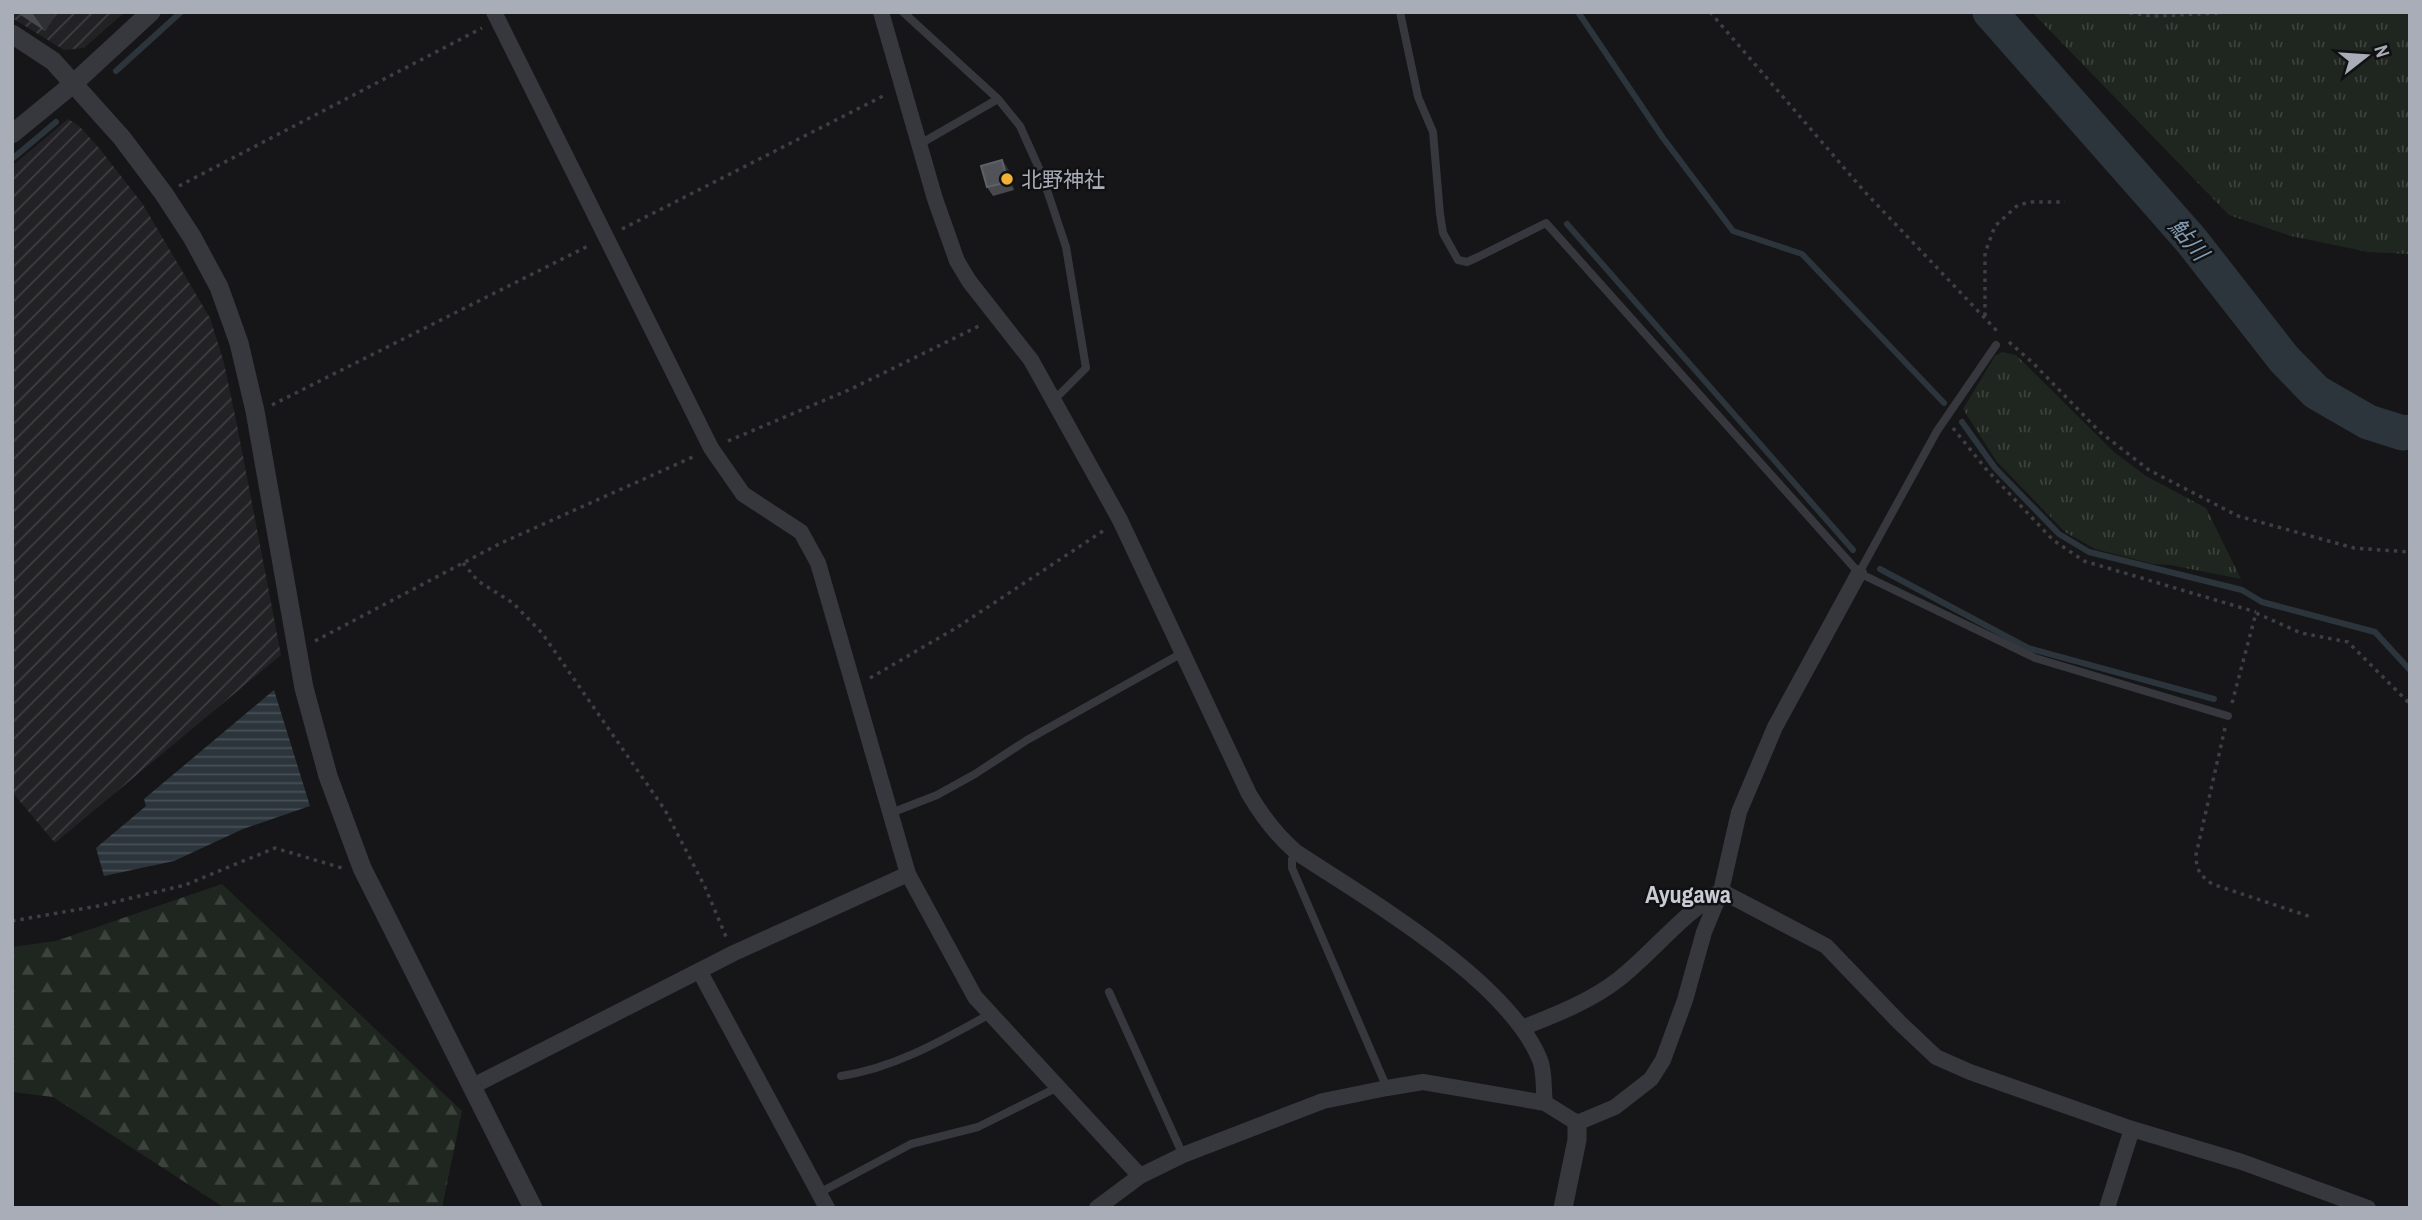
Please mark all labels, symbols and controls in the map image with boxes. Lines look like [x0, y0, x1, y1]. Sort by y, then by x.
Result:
north arrow [2331, 21, 2401, 91]
text: N [2368, 42, 2396, 60]
place label: 北野神社 [1021, 165, 1105, 194]
marker: 北野神社 [999, 171, 1015, 187]
water label: 鮎川 [2162, 211, 2218, 269]
district label: Ayugawa [1645, 878, 1731, 910]

